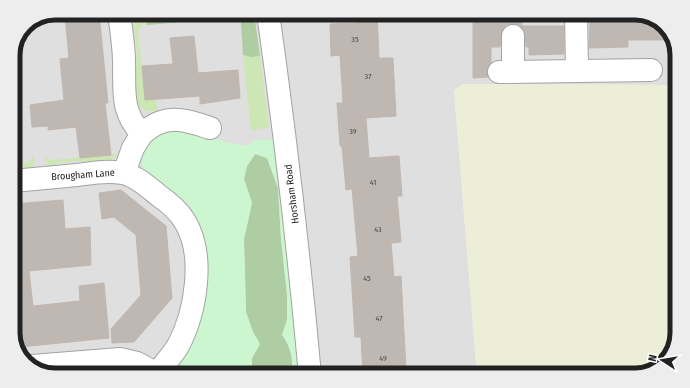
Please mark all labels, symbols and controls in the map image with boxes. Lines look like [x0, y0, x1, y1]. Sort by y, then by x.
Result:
house number: 35 [351, 35, 359, 44]
house number: 37 [365, 72, 372, 81]
house number: 39 [349, 127, 357, 136]
street label: Horsham Road [282, 164, 302, 224]
street label: Brougham Lane [51, 167, 115, 183]
house number: 41 [370, 178, 376, 187]
house number: 43 [374, 225, 382, 234]
house number: 45 [363, 274, 371, 283]
house number: 47 [376, 314, 383, 323]
north arrow [642, 340, 682, 380]
text: N [646, 353, 660, 363]
house number: 49 [379, 354, 387, 363]

